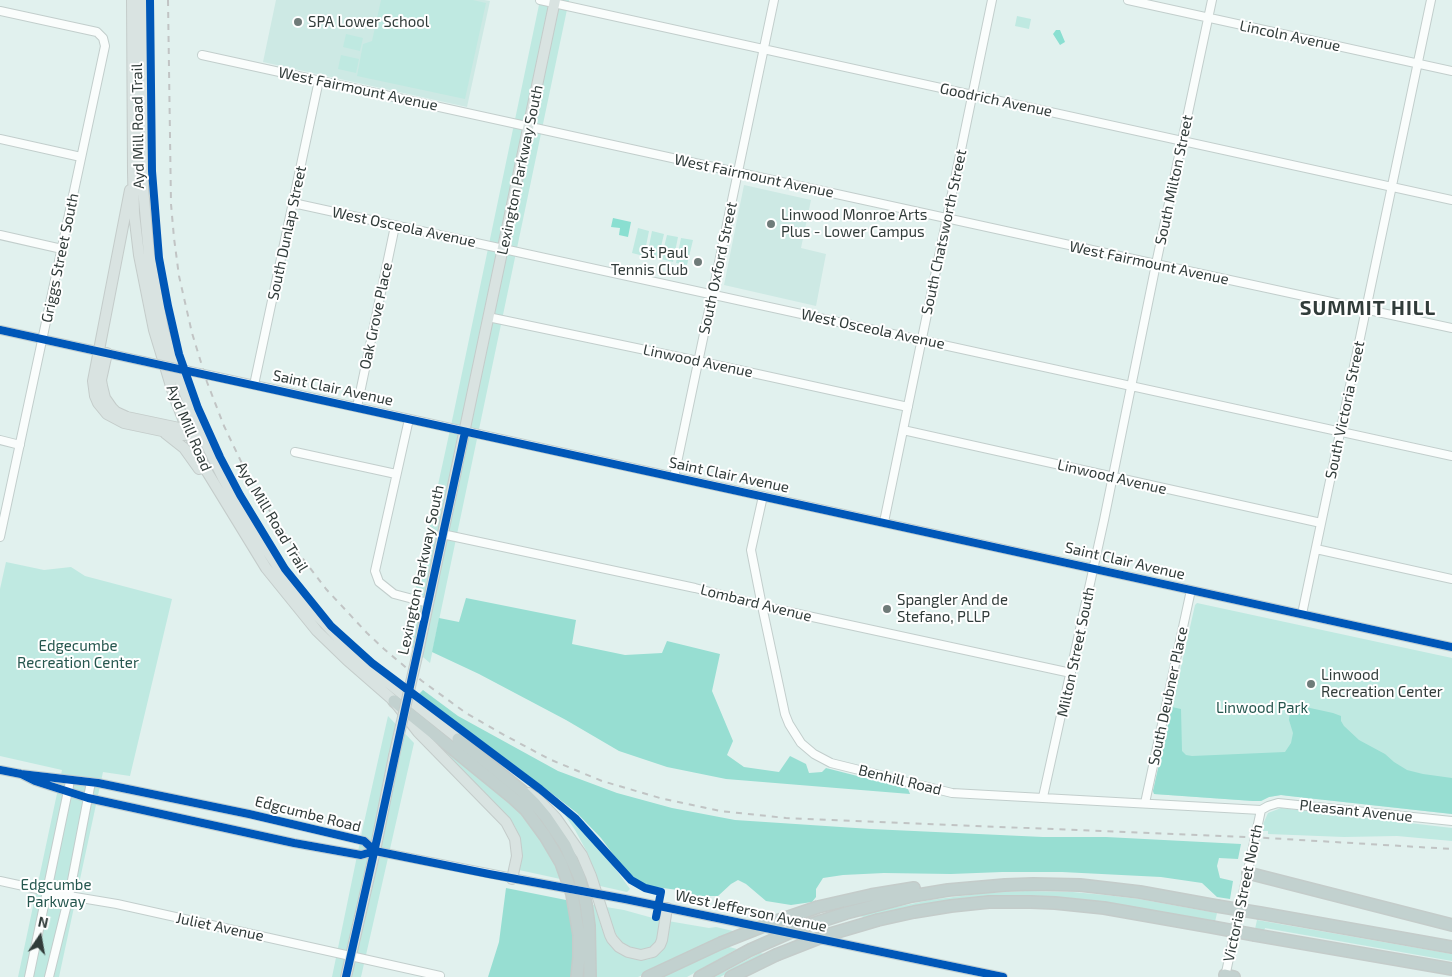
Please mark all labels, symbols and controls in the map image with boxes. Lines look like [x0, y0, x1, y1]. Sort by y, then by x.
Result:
place label: SPA Lower School [308, 13, 429, 31]
marker: SPA Lower School [292, 16, 304, 28]
street label: Lincoln Avenue [1238, 17, 1342, 55]
street label: Ayd Mill Road Trail [128, 63, 148, 189]
street label: West Fairmount Avenue [277, 63, 439, 115]
street label: Goodrich Avenue [938, 79, 1054, 121]
street label: Lexington Parkway South [493, 83, 547, 257]
street label: South Milton Street [1151, 113, 1197, 247]
street label: South Chatsworth Street [918, 148, 970, 316]
street label: West Fairmount Avenue [673, 150, 835, 202]
street label: South Dunlap Street [264, 164, 310, 302]
street label: Griggs Street South [37, 192, 83, 324]
street label: South Oxford Street [695, 200, 741, 336]
street label: West Osceola Avenue [331, 203, 477, 251]
place label: Linwood Monroe Arts Plus - Lower Campus [781, 206, 927, 241]
marker: Linwood Monroe Arts Plus - Lower Campus [765, 218, 777, 230]
street label: West Fairmount Avenue [1068, 237, 1230, 289]
place label: St Paul Tennis Club [611, 244, 688, 279]
marker: St Paul Tennis Club [692, 256, 704, 268]
street label: Oak Grove Place [356, 261, 396, 371]
district label: SUMMIT HILL [1298, 296, 1438, 320]
street label: West Osceola Avenue [800, 305, 946, 353]
street label: South Victoria Street [1322, 339, 1368, 481]
street label: Linwood Avenue [641, 341, 755, 381]
street label: Saint Clair Avenue [271, 366, 395, 410]
street label: Ayd Mill Road [163, 382, 215, 474]
street label: Saint Clair Avenue [667, 453, 791, 497]
street label: Linwood Avenue [1056, 456, 1168, 498]
street label: Ayd Mill Road Trail [232, 459, 312, 575]
street label: Lexington Parkway South [394, 483, 448, 657]
street label: Saint Clair Avenue [1063, 538, 1187, 584]
street label: Lombard Avenue [698, 580, 814, 626]
street label: Milton Street South [1053, 585, 1099, 719]
place label: Spangler And de Stefano, PLLP [897, 591, 1008, 626]
marker: Spangler And de Stefano, PLLP [881, 603, 893, 615]
street label: South Deubner Place [1145, 625, 1191, 767]
park label: Edgecumbe Recreation Center [17, 637, 139, 672]
place label: Linwood Recreation Center [1321, 666, 1443, 701]
marker: Linwood Recreation Center [1305, 678, 1317, 690]
park label: Linwood Park [1216, 699, 1308, 717]
street label: Benhill Road [856, 761, 944, 799]
street label: Edgcumbe Road [253, 792, 363, 836]
street label: Pleasant Avenue [1299, 796, 1413, 826]
street label: Victoria Street North [1220, 823, 1266, 963]
park label: Edgcumbe Parkway [21, 876, 91, 911]
street label: West Jefferson Avenue [673, 886, 829, 936]
street label: Juliet Avenue [175, 909, 265, 945]
north arrow [15, 912, 65, 962]
text: N [37, 912, 50, 931]

